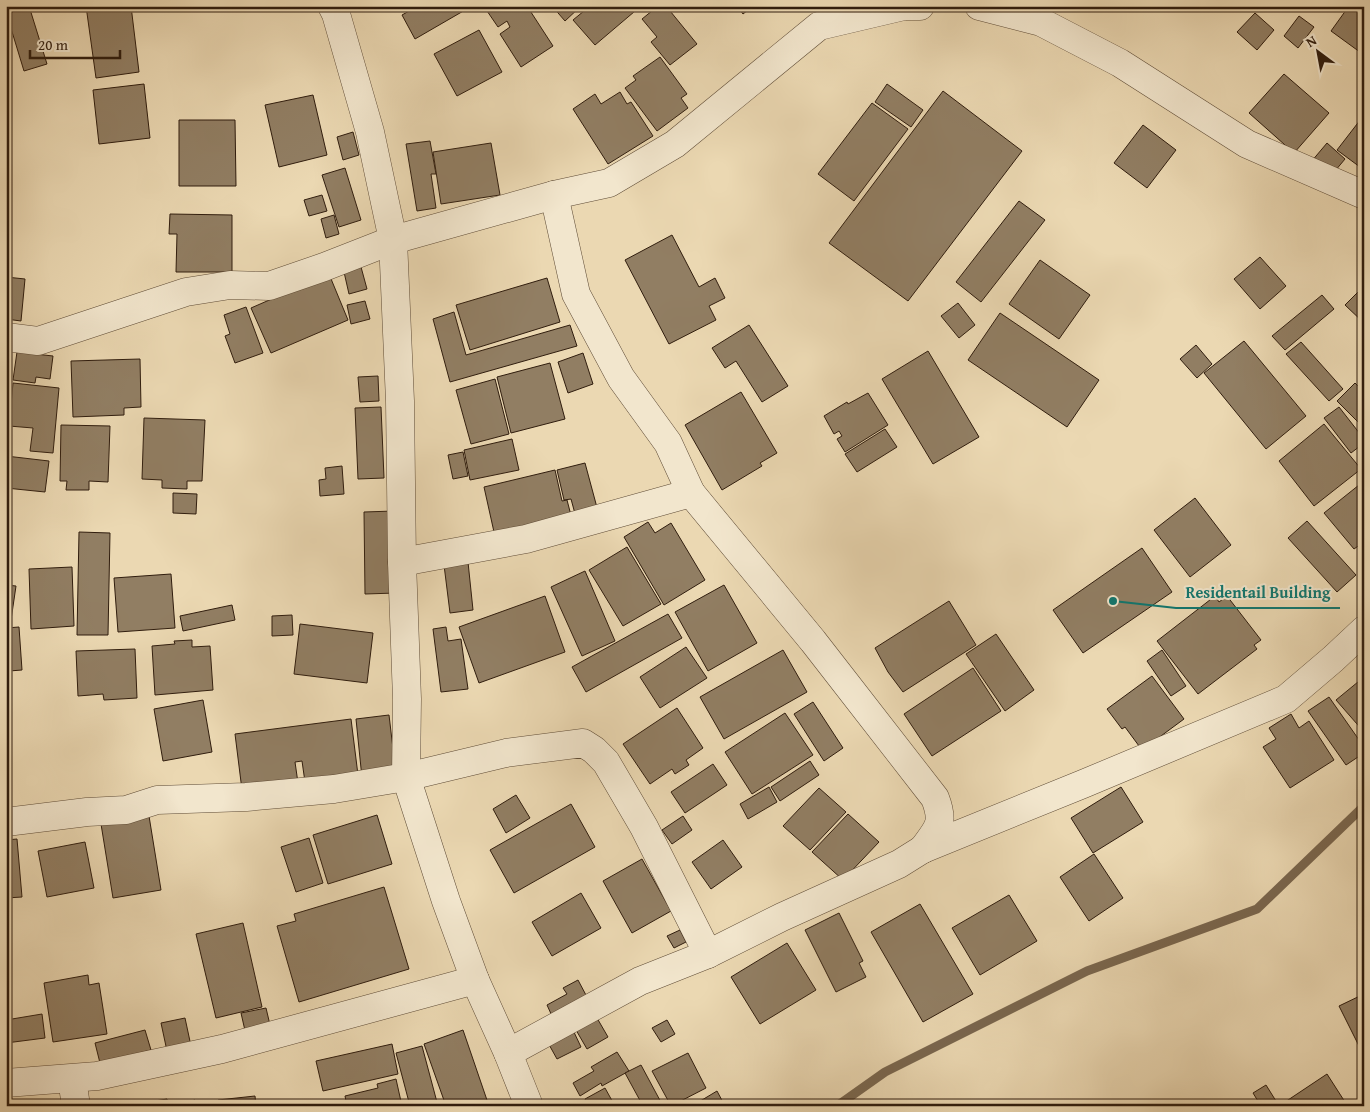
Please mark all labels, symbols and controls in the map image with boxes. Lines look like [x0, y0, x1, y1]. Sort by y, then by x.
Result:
scale bar [30, 28, 120, 60]
north arrow [1292, 28, 1342, 78]
text: N [1302, 30, 1321, 52]
text: 20 m [38, 34, 69, 55]
callout: Residentail Building [1176, 577, 1340, 608]
text: Residentail Building [1186, 580, 1331, 604]

